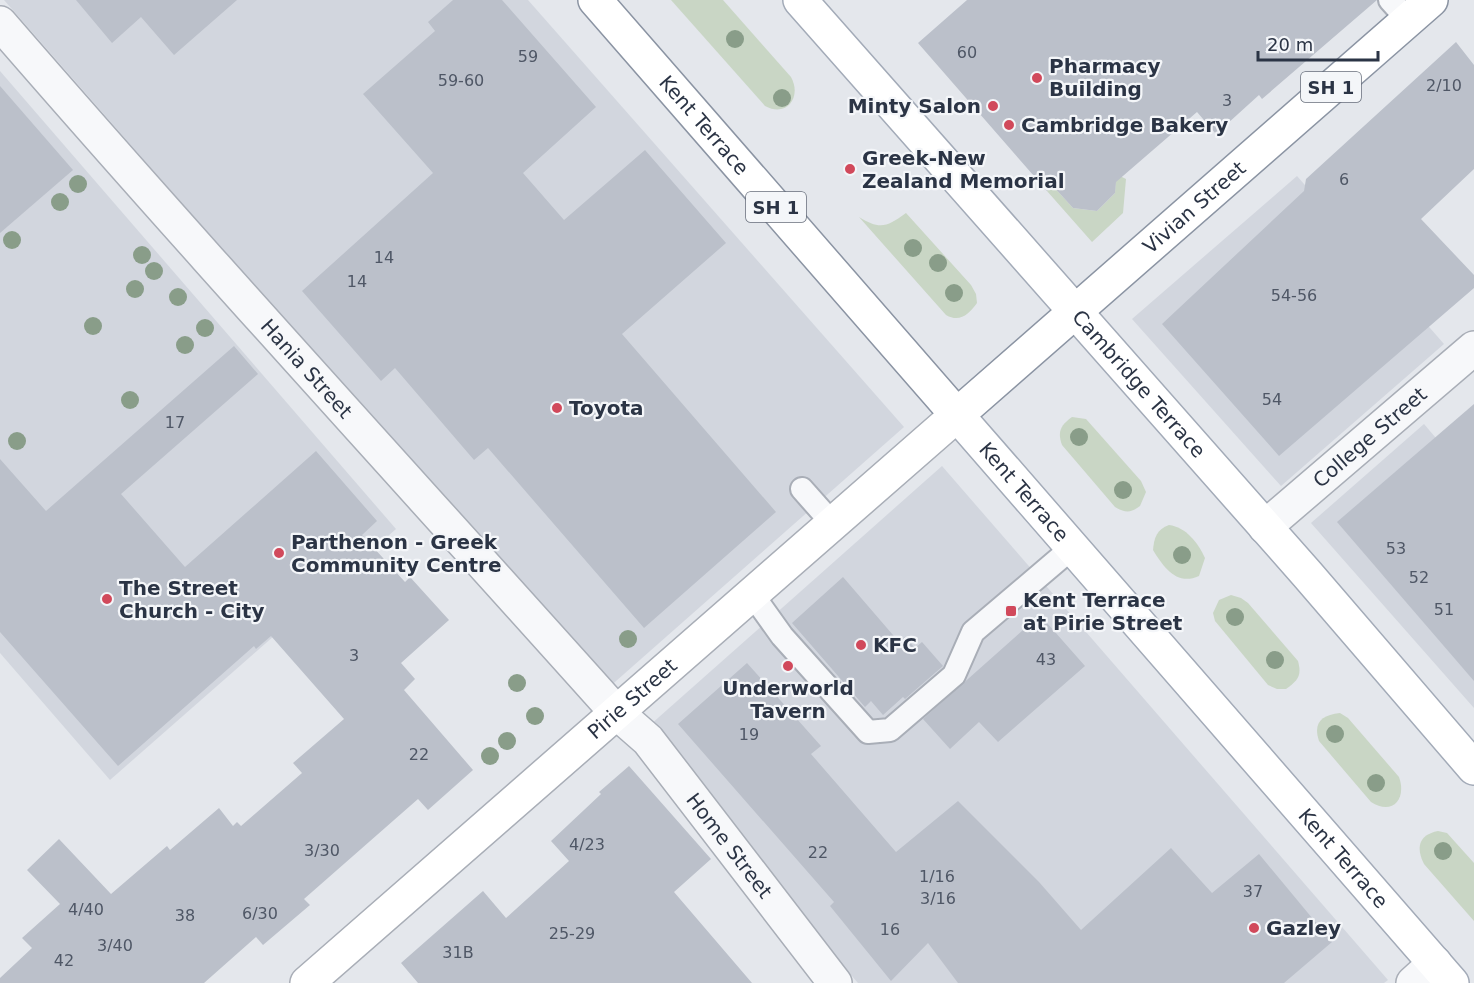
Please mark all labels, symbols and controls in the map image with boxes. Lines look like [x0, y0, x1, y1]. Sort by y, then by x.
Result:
scale bar [1258, 24, 1378, 62]
text: 20 m [1267, 34, 1313, 55]
house number: 60 [957, 43, 977, 62]
house number: 59 [518, 47, 538, 66]
place label: Pharmacy Building [1049, 54, 1160, 101]
street label: Kent Terrace [654, 70, 754, 180]
house number: 59-60 [438, 71, 484, 90]
marker: Pharmacy Building [1030, 71, 1044, 85]
road number: SH 1 [1301, 72, 1361, 102]
house number: 2/10 [1426, 76, 1462, 95]
house number: 3 [1222, 91, 1232, 110]
place label: Minty Salon [848, 94, 981, 118]
marker: Minty Salon [986, 99, 1000, 113]
place label: Cambridge Bakery [1021, 113, 1228, 137]
marker: Cambridge Bakery [1002, 118, 1016, 132]
place label: Greek-New Zealand Memorial [862, 146, 1065, 193]
street label: Vivian Street [1138, 156, 1251, 259]
marker: Greek-New Zealand Memorial [843, 162, 857, 176]
house number: 6 [1339, 170, 1349, 189]
road number: SH 1 [746, 192, 806, 222]
house number: 14 [374, 248, 394, 267]
house number: 14 [347, 272, 367, 291]
house number: 54-56 [1271, 286, 1317, 305]
street label: Cambridge Terrace [1067, 305, 1211, 463]
street label: Hania Street [256, 314, 357, 423]
street label: College Street [1308, 382, 1432, 492]
house number: 54 [1262, 390, 1282, 409]
place label: Toyota [569, 396, 644, 420]
marker: Toyota [550, 401, 564, 415]
house number: 17 [165, 413, 185, 432]
street label: Kent Terrace [974, 437, 1074, 547]
place label: Parthenon - Greek Community Centre [291, 530, 501, 577]
house number: 53 [1386, 539, 1406, 558]
marker: Parthenon - Greek Community Centre [272, 546, 286, 560]
house number: 52 [1409, 568, 1429, 587]
place label: The Street Church - City [119, 576, 264, 623]
place label: Kent Terrace at Pirie Street [1023, 588, 1183, 635]
marker: The Street Church - City [100, 592, 114, 606]
house number: 51 [1434, 600, 1454, 619]
marker: Kent Terrace at Pirie Street [1004, 604, 1018, 618]
place label: KFC [873, 633, 917, 657]
marker: KFC [854, 638, 868, 652]
house number: 3 [349, 646, 359, 665]
house number: 43 [1036, 650, 1056, 669]
street label: Pirie Street [583, 653, 682, 744]
marker: Underworld Tavern [781, 659, 795, 673]
place label: Underworld Tavern [722, 676, 854, 723]
house number: 19 [739, 725, 759, 744]
house number: 22 [409, 745, 429, 764]
street label: Home Street [681, 788, 777, 903]
street label: Kent Terrace [1293, 804, 1393, 913]
house number: 4/23 [569, 835, 605, 854]
house number: 3/30 [304, 841, 340, 860]
house number: 22 [808, 843, 828, 862]
house number: 1/16 [919, 867, 955, 886]
house number: 37 [1243, 882, 1263, 901]
house number: 3/16 [920, 889, 956, 908]
house number: 4/40 [68, 900, 104, 919]
house number: 6/30 [242, 904, 278, 923]
house number: 38 [175, 906, 195, 925]
place label: Gazley [1266, 916, 1341, 940]
house number: 16 [880, 920, 900, 939]
marker: Gazley [1247, 921, 1261, 935]
house number: 25-29 [549, 924, 595, 943]
house number: 3/40 [97, 936, 133, 955]
house number: 31B [442, 943, 474, 962]
house number: 42 [54, 951, 74, 970]

